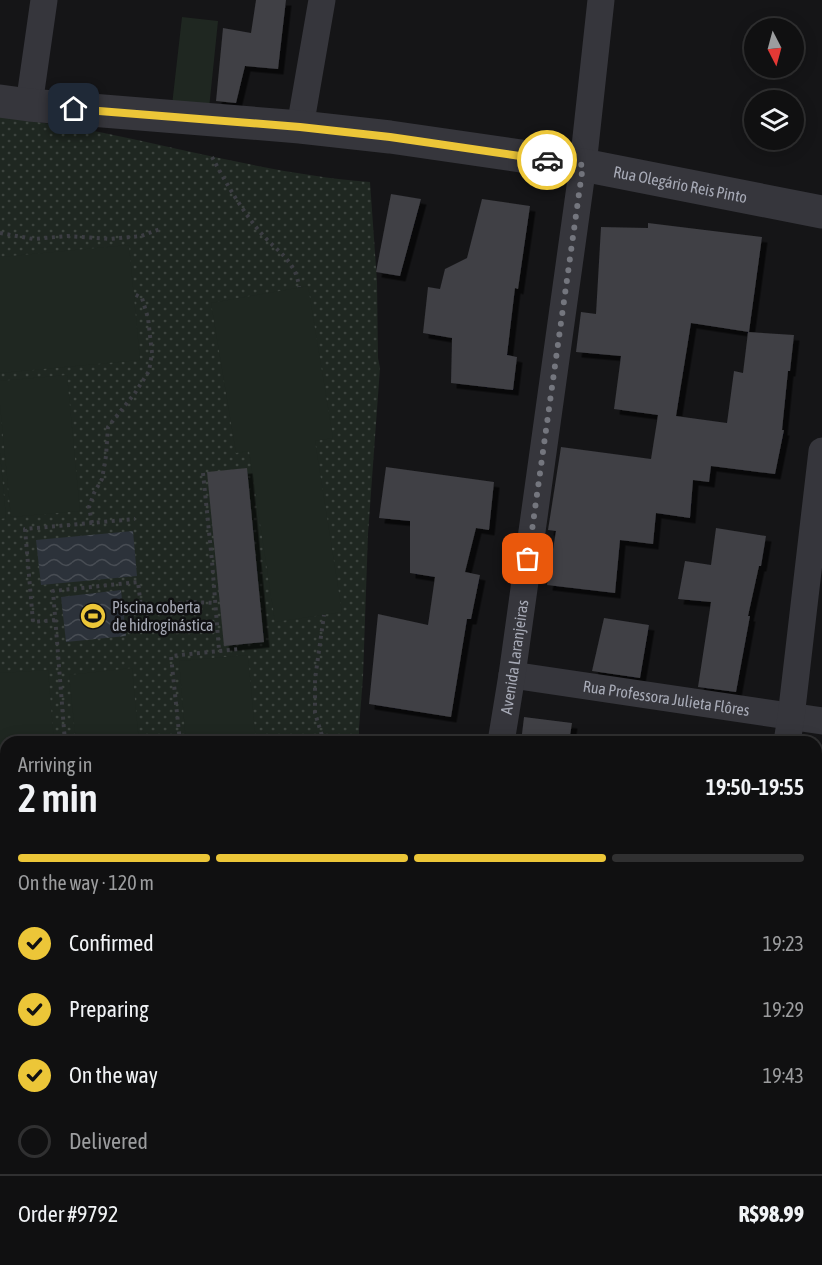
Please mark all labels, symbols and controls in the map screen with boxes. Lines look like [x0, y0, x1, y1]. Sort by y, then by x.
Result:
north arrow [744, 18, 804, 78]
map controls [744, 18, 804, 150]
pin [48, 83, 99, 134]
button: layers [744, 90, 804, 150]
icon: home [57, 92, 90, 125]
courier [517, 130, 577, 190]
icon: car [531, 144, 564, 177]
street label: Rua Olegário Reis Pinto [612, 162, 749, 206]
pin [502, 533, 553, 584]
icon: bag [511, 542, 544, 575]
place label: Piscina coberta de hidroginástica [112, 598, 213, 635]
street label: Avenida Laranjeiras [497, 598, 531, 716]
sports icon: Piscina coberta de hidroginástica [78, 601, 108, 631]
street label: Rua Professora Julieta Flôres [582, 677, 751, 719]
text: Arriving in [18, 753, 92, 776]
text: 19:50–19:55 [706, 774, 804, 800]
text: 2 min [18, 776, 98, 820]
text: On the way · 120 m [18, 871, 154, 894]
icon: check [18, 927, 51, 960]
text: Confirmed [69, 930, 154, 956]
text: 19:23 [763, 932, 804, 955]
icon: check [18, 993, 51, 1026]
text: Preparing [69, 996, 149, 1022]
text: 19:29 [763, 998, 804, 1021]
icon: check [18, 1059, 51, 1092]
text: On the way [69, 1062, 158, 1088]
text: 19:43 [763, 1064, 804, 1087]
text: Delivered [69, 1128, 148, 1154]
text: Order #9792 [18, 1201, 118, 1227]
text: R$98.99 [738, 1201, 804, 1227]

